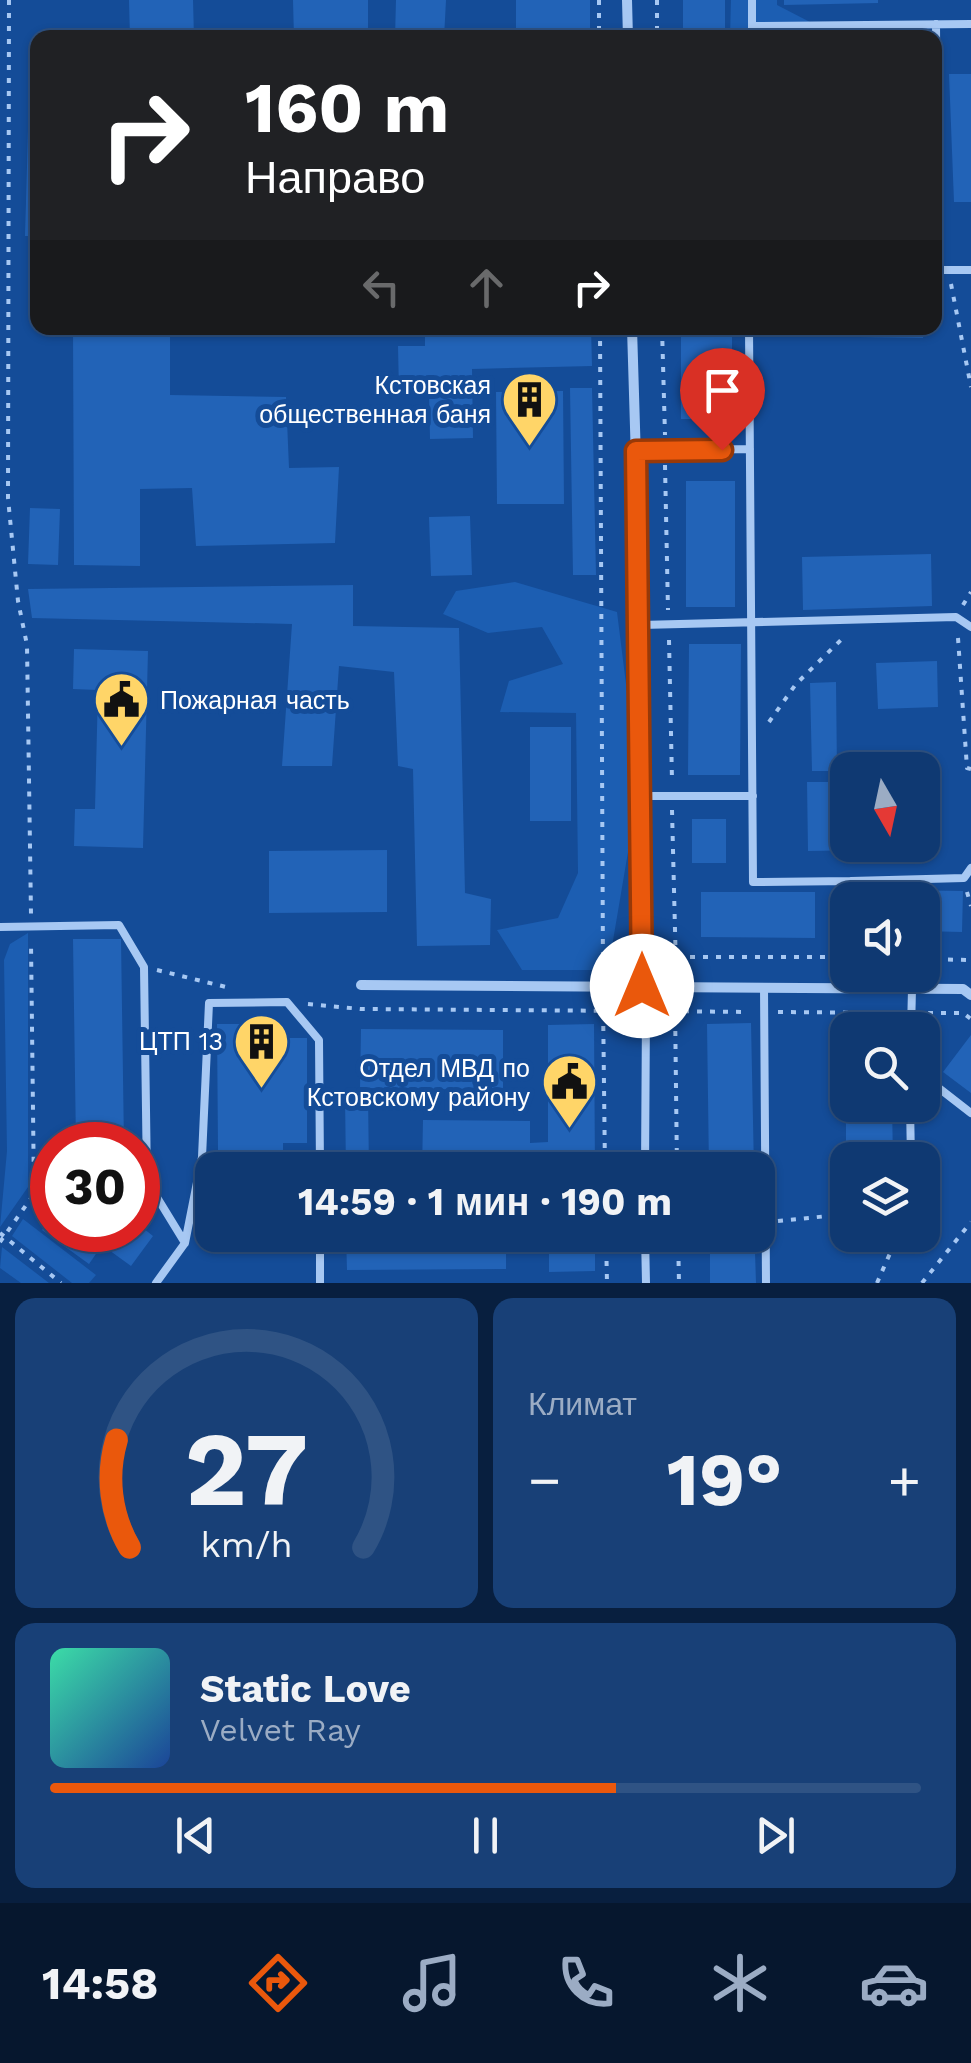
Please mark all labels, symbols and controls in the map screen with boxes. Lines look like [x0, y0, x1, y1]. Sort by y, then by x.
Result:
text: 160 m [245, 67, 449, 149]
icon: right [80, 70, 210, 200]
text: Направо [245, 151, 425, 204]
icon: left [354, 260, 409, 315]
icon: ahead [459, 260, 514, 315]
icon: right [564, 260, 619, 315]
pin [680, 348, 765, 451]
icon: arrive [695, 363, 750, 418]
building icon: Кстовская общественная баня [500, 369, 560, 448]
place label: Кстовская общественная баня [259, 371, 491, 429]
public building icon: Пожарная часть [91, 670, 151, 749]
place label: Пожарная часть [160, 686, 350, 715]
north arrow [830, 752, 940, 862]
map controls [830, 752, 940, 1252]
button: sound [830, 882, 940, 992]
position arrow [590, 934, 694, 1038]
building icon: ЦТП 13 [232, 1011, 292, 1090]
button: search [830, 1012, 940, 1122]
place label: ЦТП 13 [139, 1027, 223, 1056]
public building icon: Отдел МВД по Кстовскому району [539, 1052, 599, 1131]
place label: Отдел МВД по Кстовскому району [307, 1054, 530, 1112]
speed limit sign: 30 [30, 1122, 160, 1252]
button: layers [830, 1142, 940, 1252]
text: 14:59 · 1 мин · 190 m [298, 1180, 672, 1224]
text: Климат [528, 1385, 637, 1423]
text: 27 [185, 1408, 308, 1530]
text: 19° [667, 1435, 782, 1523]
text: − [528, 1448, 561, 1512]
text: + [888, 1448, 921, 1512]
text: km/h [200, 1524, 293, 1566]
text: Static Love [200, 1667, 411, 1711]
text: Velvet Ray [200, 1711, 361, 1749]
icon: previous [168, 1808, 223, 1863]
icon: pause [458, 1808, 513, 1863]
icon: next [748, 1808, 803, 1863]
icon: directions [243, 1948, 313, 2018]
icon: music [397, 1948, 467, 2018]
icon: phone [551, 1948, 621, 2018]
icon: climate [705, 1948, 775, 2018]
icon: car [859, 1948, 929, 2018]
text: 14:58 [42, 1957, 159, 2010]

